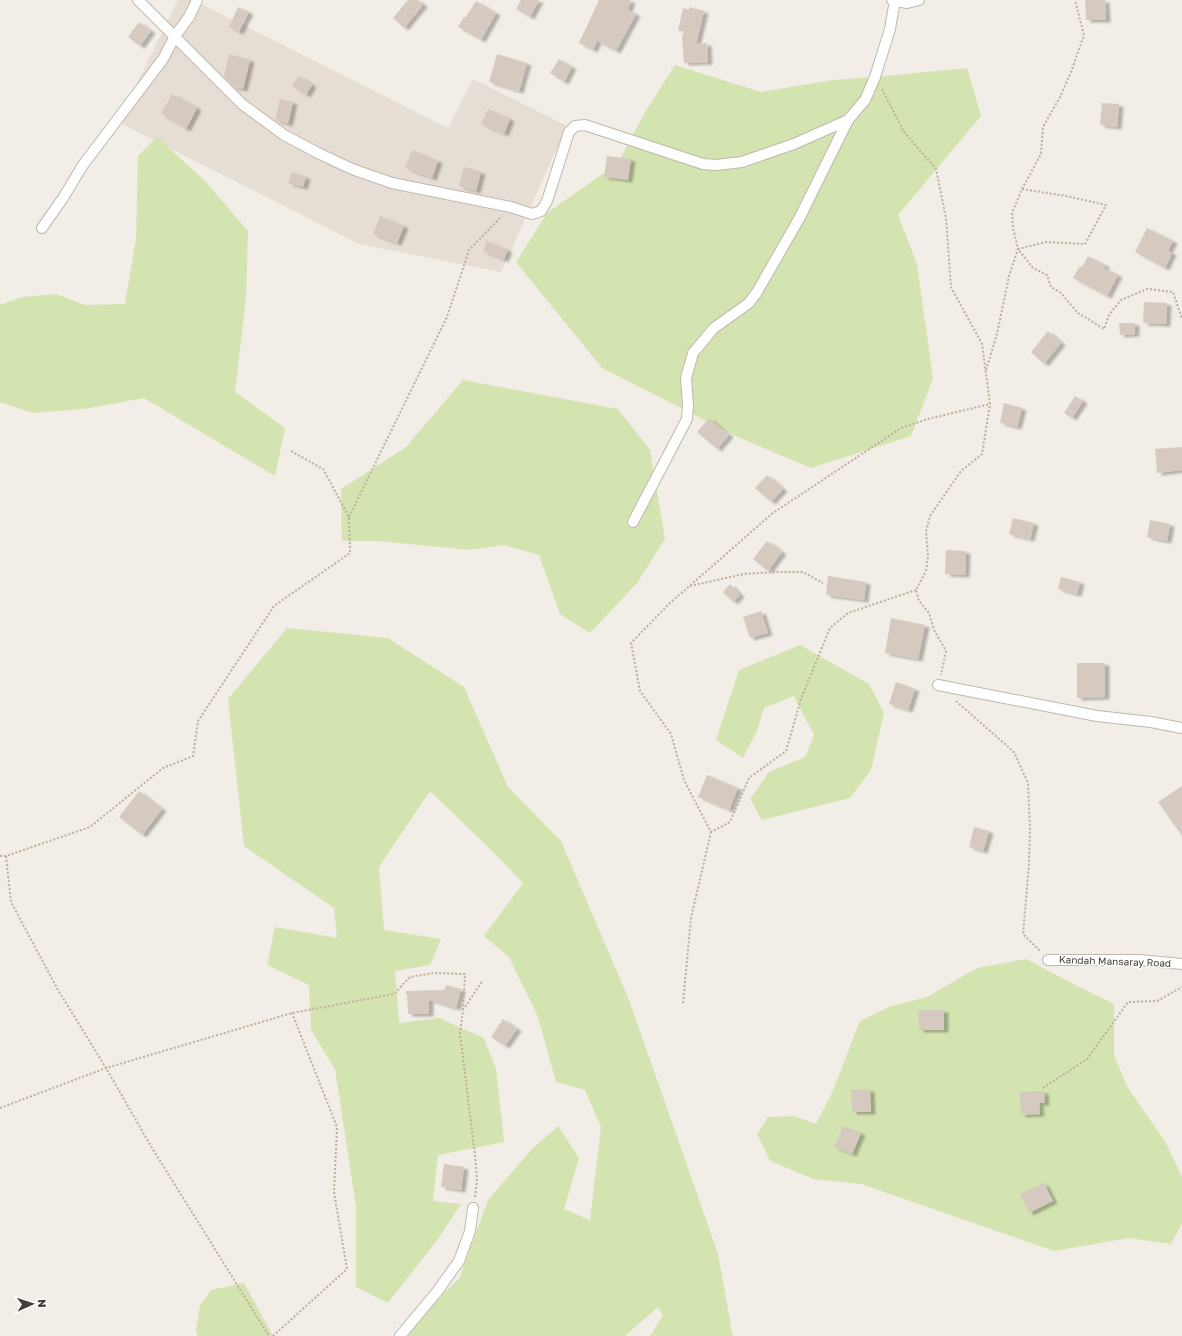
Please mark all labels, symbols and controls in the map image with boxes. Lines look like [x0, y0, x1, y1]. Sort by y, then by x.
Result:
street label: Kandah Mansaray Road [1059, 953, 1171, 969]
north arrow [12, 1284, 52, 1324]
text: N [36, 1299, 49, 1308]

